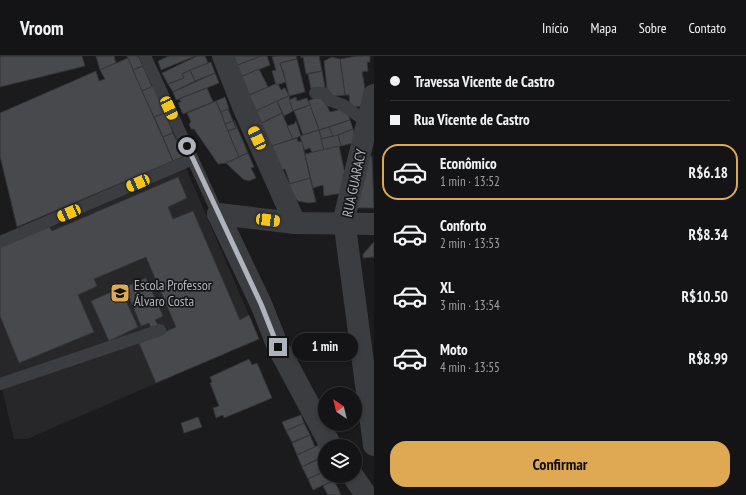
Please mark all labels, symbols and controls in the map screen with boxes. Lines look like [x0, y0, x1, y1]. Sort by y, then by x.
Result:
text: Vroom [20, 16, 64, 40]
text: Início [542, 19, 569, 37]
text: Mapa [591, 19, 617, 37]
text: Sobre [639, 19, 667, 37]
text: Contato [689, 19, 726, 37]
text: Travessa Vicente de Castro [414, 72, 555, 91]
car [158, 95, 180, 121]
text: Rua Vicente de Castro [414, 110, 530, 129]
car [246, 125, 268, 151]
route start [178, 137, 196, 155]
street label: RUA GUARACY [338, 147, 370, 219]
icon: car [392, 154, 428, 190]
text: Econômico [440, 154, 497, 173]
text: R$6.18 [689, 163, 728, 182]
car [125, 173, 151, 193]
text: 1 min · 13:52 [440, 173, 500, 190]
car [56, 203, 82, 223]
car [255, 213, 281, 227]
icon: car [392, 216, 428, 252]
text: Conforto [440, 216, 486, 235]
text: R$8.34 [689, 225, 728, 244]
text: 2 min · 13:53 [440, 235, 500, 252]
place label: Escola Professor Álvaro Costa [134, 276, 212, 310]
icon: car [392, 278, 428, 314]
text: XL [440, 278, 454, 297]
school or university icon: Escola Professor Álvaro Costa [109, 282, 131, 304]
text: R$10.50 [681, 287, 728, 306]
text: 3 min · 13:54 [440, 297, 500, 314]
callout: 1 min [292, 333, 358, 361]
route end [269, 338, 287, 356]
text: 1 min [312, 338, 338, 355]
icon: car [392, 340, 428, 376]
text: Moto [440, 340, 468, 359]
text: R$8.99 [689, 349, 728, 368]
text: 4 min · 13:55 [440, 359, 500, 376]
north arrow [318, 387, 362, 431]
map controls [318, 387, 362, 483]
button: layers [318, 439, 362, 483]
button: Confirmar [390, 441, 730, 487]

